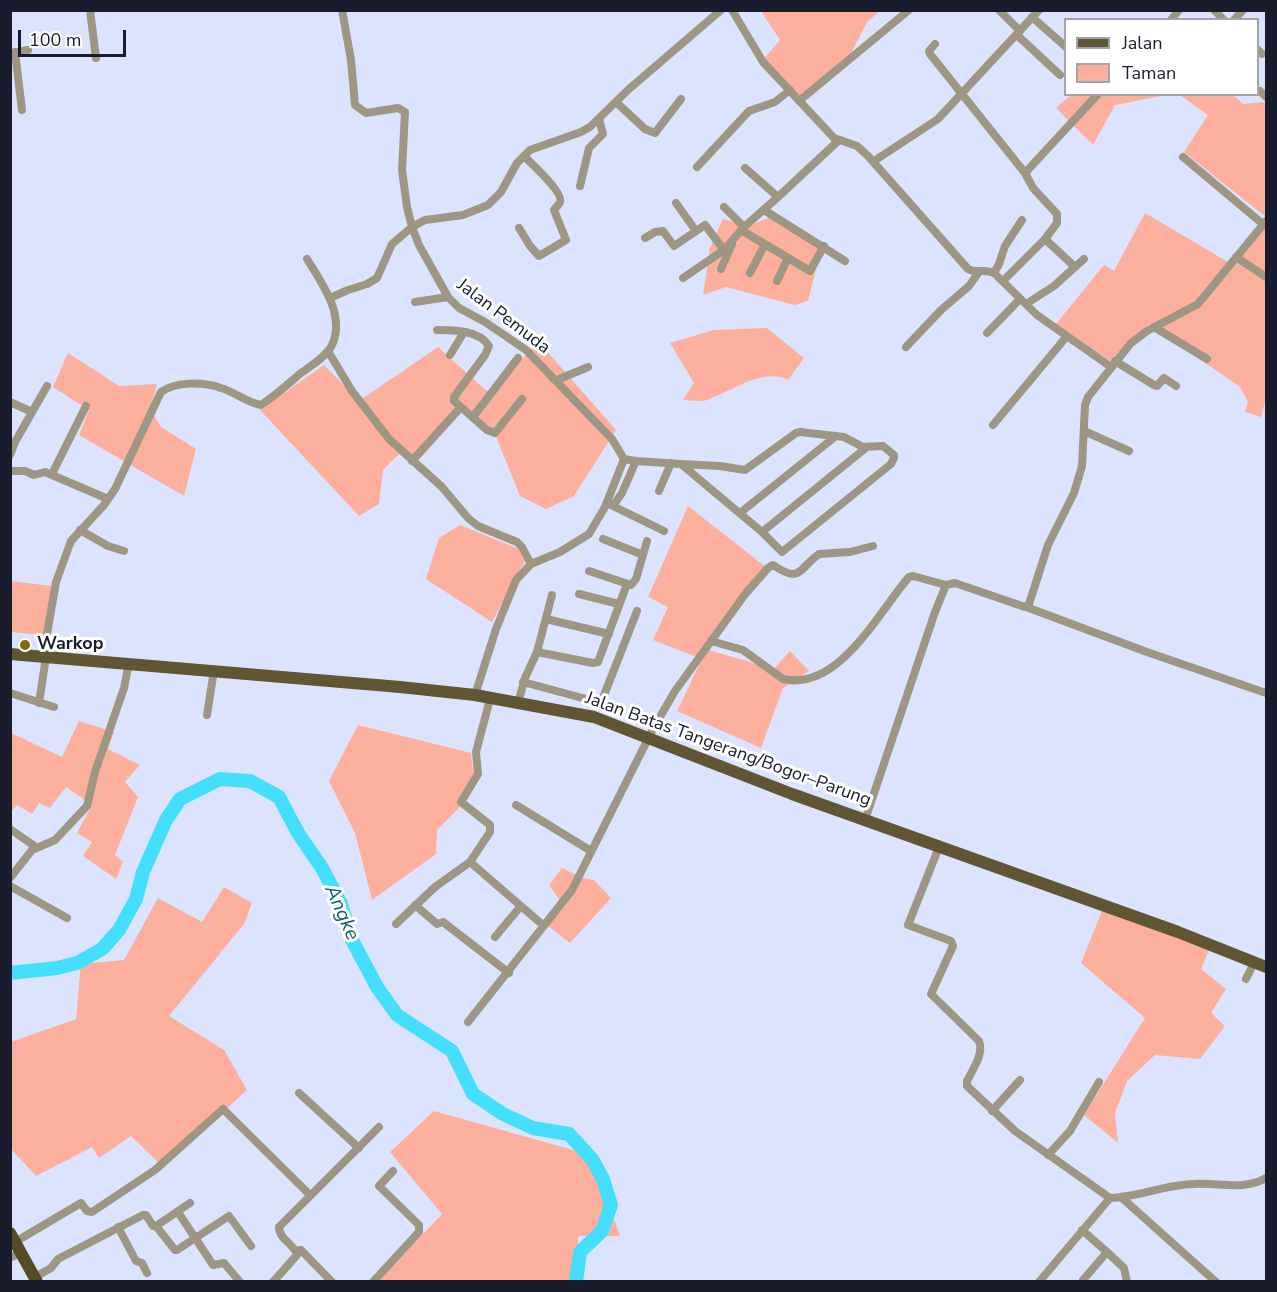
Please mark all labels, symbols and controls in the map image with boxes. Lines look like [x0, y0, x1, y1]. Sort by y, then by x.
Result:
scale bar [21, 18, 129, 56]
legend [1064, 18, 1259, 96]
text: 100 m [29, 28, 81, 52]
text: Jalan [1122, 31, 1162, 55]
text: Taman [1122, 61, 1176, 85]
street label: Jalan Pemuda [452, 275, 554, 359]
place label: Warkop [37, 634, 103, 656]
marker: Warkop [18, 638, 32, 652]
street label: Jalan Batas Tangerang/Bogor–Parung [582, 688, 874, 812]
water label: Angke [318, 882, 364, 944]

